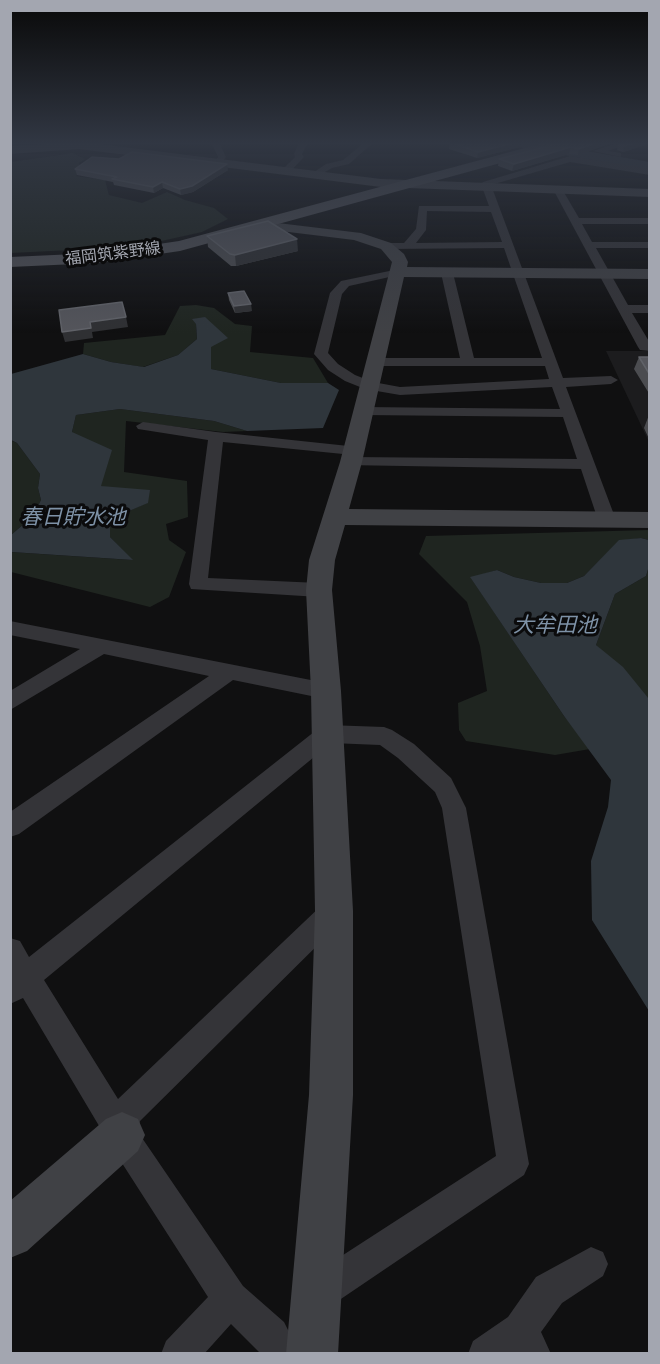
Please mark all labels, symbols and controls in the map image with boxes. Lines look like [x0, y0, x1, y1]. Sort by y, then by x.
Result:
street label: 福岡筑紫野線 [64, 239, 162, 269]
water label: 春日貯水池 [21, 505, 125, 531]
water label: 大牟田池 [513, 613, 597, 639]

